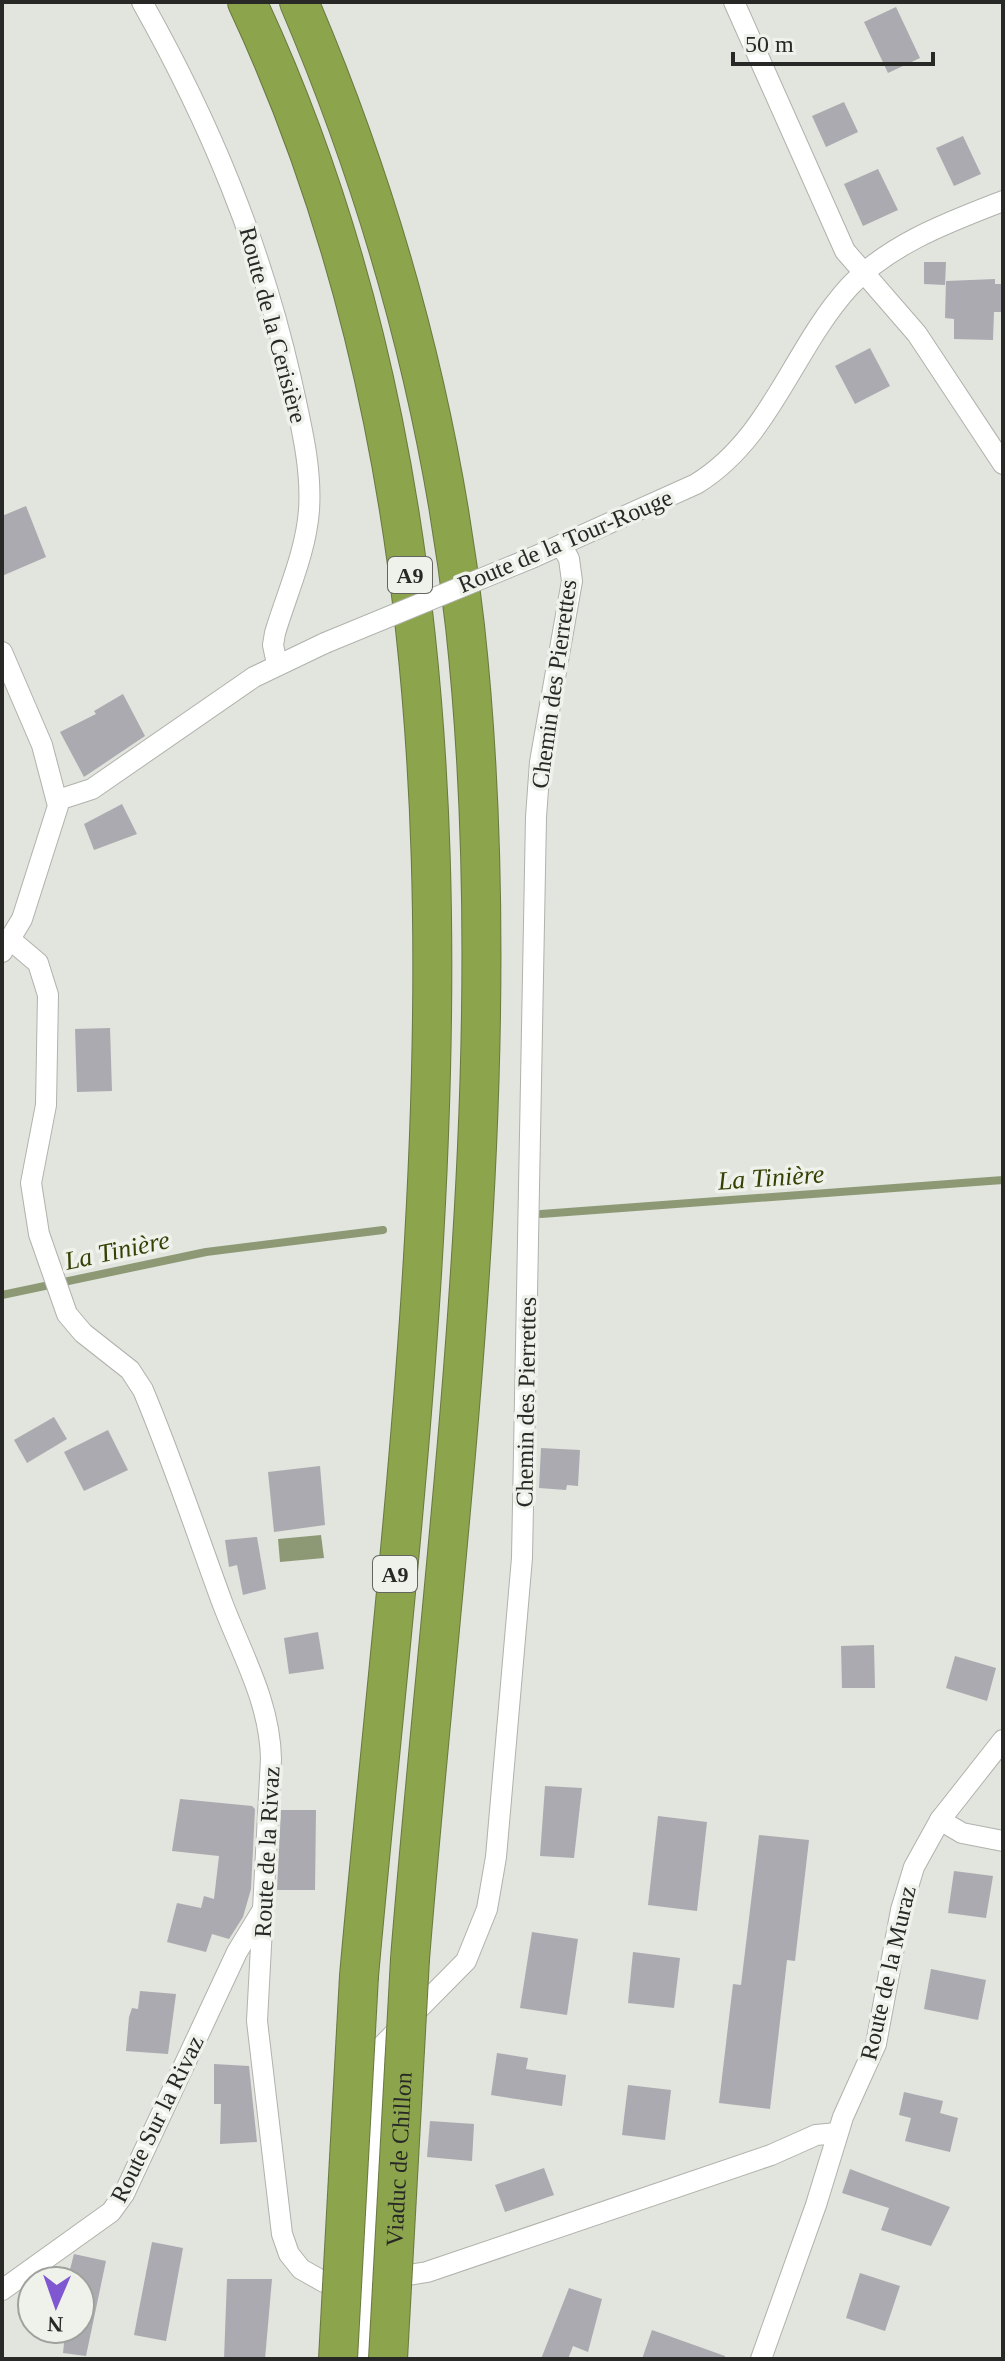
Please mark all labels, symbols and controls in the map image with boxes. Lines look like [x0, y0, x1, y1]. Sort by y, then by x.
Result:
scale bar [733, 16, 933, 66]
text: 50 m [745, 31, 794, 57]
street label: Route de la Cerisière [234, 224, 312, 426]
street label: Route de la Tour-Rouge [454, 484, 676, 598]
road number: A9 [388, 557, 432, 593]
street label: Chemin des Pierrettes [526, 578, 582, 790]
water label: La Tinière [716, 1159, 825, 1196]
water label: La Tinière [61, 1225, 172, 1276]
street label: Chemin des Pierrettes [511, 1296, 541, 1508]
road number: A9 [373, 1556, 417, 1592]
street label: Route de la Rivaz [250, 1766, 284, 1938]
street label: Route de la Muraz [855, 1883, 921, 2063]
street label: Route Sur la Rivaz [105, 2032, 209, 2206]
street label: Viaduc de Chillon [381, 2071, 417, 2247]
north arrow [16, 2265, 96, 2345]
text: N [47, 2312, 64, 2337]

